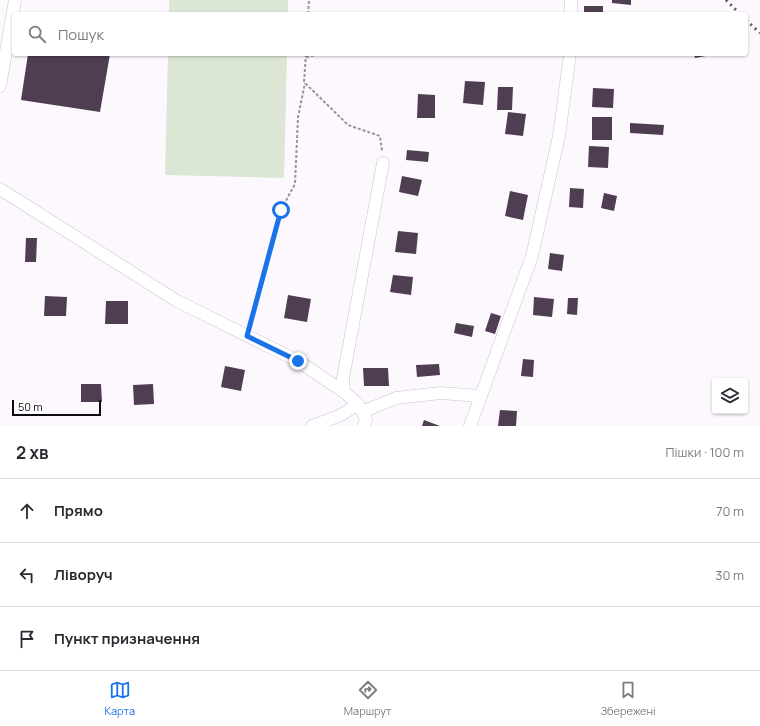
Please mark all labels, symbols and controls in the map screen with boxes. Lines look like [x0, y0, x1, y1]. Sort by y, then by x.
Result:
search box [12, 12, 748, 56]
icon: search [26, 23, 48, 45]
text: Пошук [58, 24, 104, 45]
route start [272, 201, 290, 219]
route end [289, 352, 307, 370]
map controls [712, 378, 748, 414]
button: layers [712, 378, 748, 414]
scale bar [12, 398, 101, 417]
text: 50 m [18, 399, 43, 414]
text: 2 хв [16, 441, 48, 464]
text: Пішки · 100 m [666, 443, 744, 461]
icon: ahead [16, 500, 38, 522]
text: Прямо [54, 500, 103, 521]
text: 70 m [716, 502, 744, 520]
icon: left [16, 564, 38, 586]
text: Ліворуч [54, 564, 113, 585]
text: 30 m [715, 566, 744, 584]
icon: arrive [16, 628, 38, 650]
text: Пункт призначення [54, 628, 200, 649]
tab: Карта [104, 679, 135, 718]
tab: Маршрут [344, 679, 392, 718]
tab: Збережені [601, 679, 656, 718]

